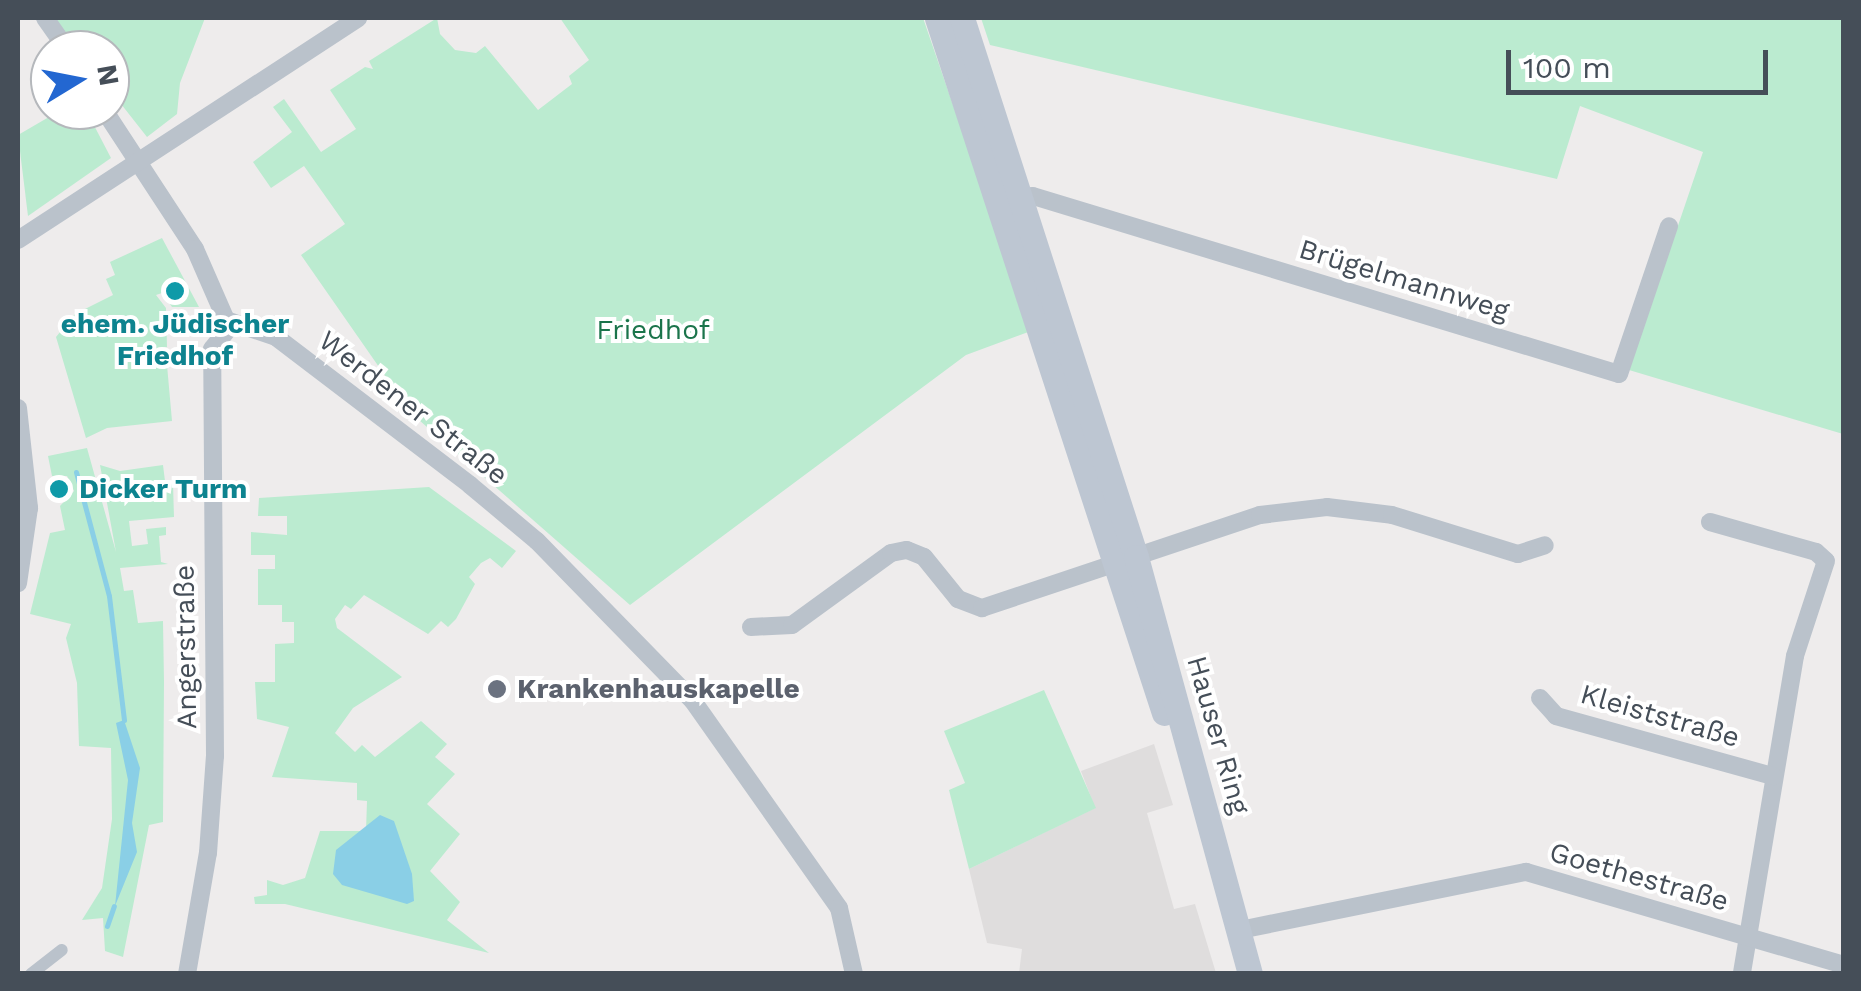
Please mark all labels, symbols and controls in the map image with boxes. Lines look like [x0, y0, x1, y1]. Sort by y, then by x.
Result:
north arrow [30, 30, 130, 130]
scale bar [1511, 30, 1774, 92]
text: 100 m [1523, 50, 1611, 85]
text: N [90, 62, 126, 88]
street label: Brügelmannweg [1295, 232, 1513, 328]
marker: ehem. Jüdischer Friedhof [164, 280, 186, 302]
place label: ehem. Jüdischer Friedhof [61, 307, 289, 373]
park label: Friedhof [596, 313, 710, 347]
street label: Werdener Straße [312, 324, 514, 492]
place label: Dicker Turm [79, 472, 248, 506]
marker: Dicker Turm [48, 478, 70, 500]
street label: Angerstraße [168, 564, 204, 730]
street label: Hauser Ring [1179, 652, 1257, 818]
place label: Krankenhauskapelle [517, 672, 800, 706]
street label: Kleiststraße [1577, 677, 1743, 755]
marker: Krankenhauskapelle [486, 678, 508, 700]
street label: Goethestraße [1546, 835, 1732, 919]

